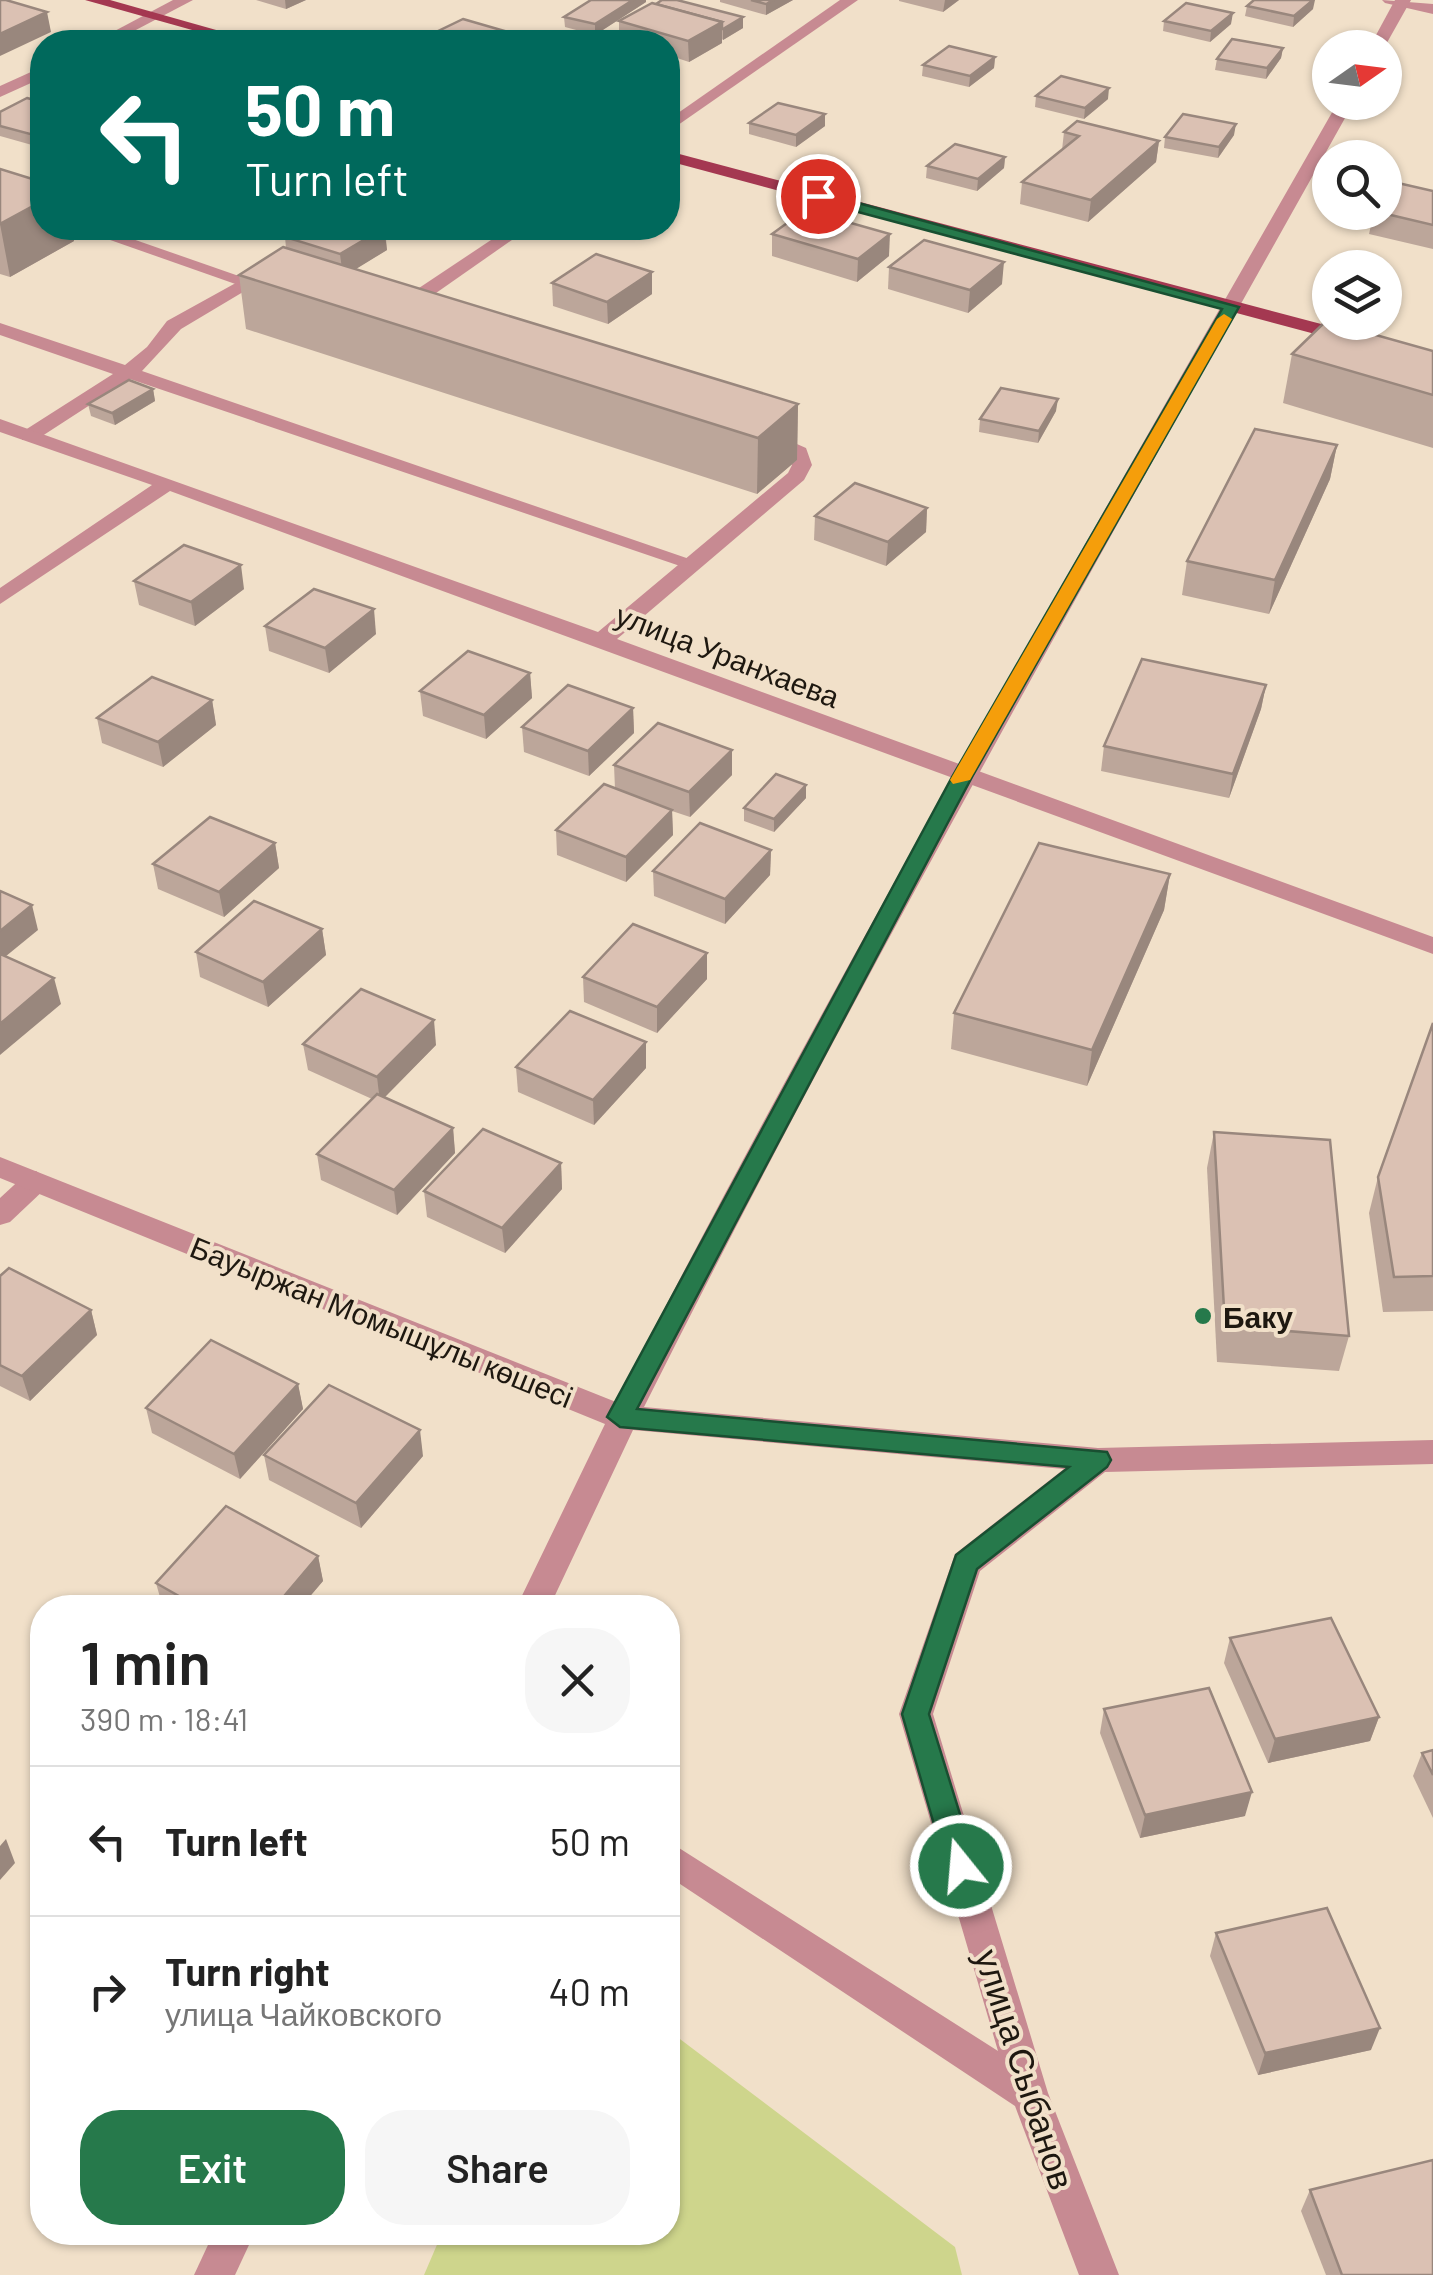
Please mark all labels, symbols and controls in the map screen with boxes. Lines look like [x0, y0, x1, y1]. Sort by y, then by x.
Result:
north arrow [1312, 30, 1402, 120]
map controls [1312, 30, 1402, 340]
text: 50 m [245, 66, 395, 150]
icon: left [80, 70, 210, 200]
button: search [1312, 140, 1402, 230]
text: Turn left [245, 151, 409, 205]
pin [776, 154, 861, 239]
icon: arrive [791, 169, 846, 224]
button: layers [1312, 250, 1402, 340]
street label: улица Уранхаева [611, 596, 845, 714]
street label: Бауыржан Момышұлы көшесі [186, 1228, 578, 1414]
place label: Баку [1223, 1298, 1293, 1334]
marker: Баку [1192, 1305, 1214, 1327]
text: 1 min [80, 1625, 211, 1697]
button: close [525, 1628, 630, 1733]
text: 390 m · 18:41 [80, 1699, 248, 1737]
icon: left [80, 1814, 135, 1869]
position arrow [909, 1814, 1013, 1918]
text: Turn left [165, 1818, 308, 1864]
text: 50 m [550, 1818, 630, 1864]
street label: улица Сыбанов [967, 1944, 1085, 2194]
text: Turn right [165, 1948, 330, 1994]
icon: right [80, 1964, 135, 2019]
text: 40 m [549, 1968, 630, 2014]
text: улица Чайковского [165, 1994, 442, 2032]
button: Exit [80, 2110, 345, 2225]
button: Share [365, 2110, 630, 2225]

